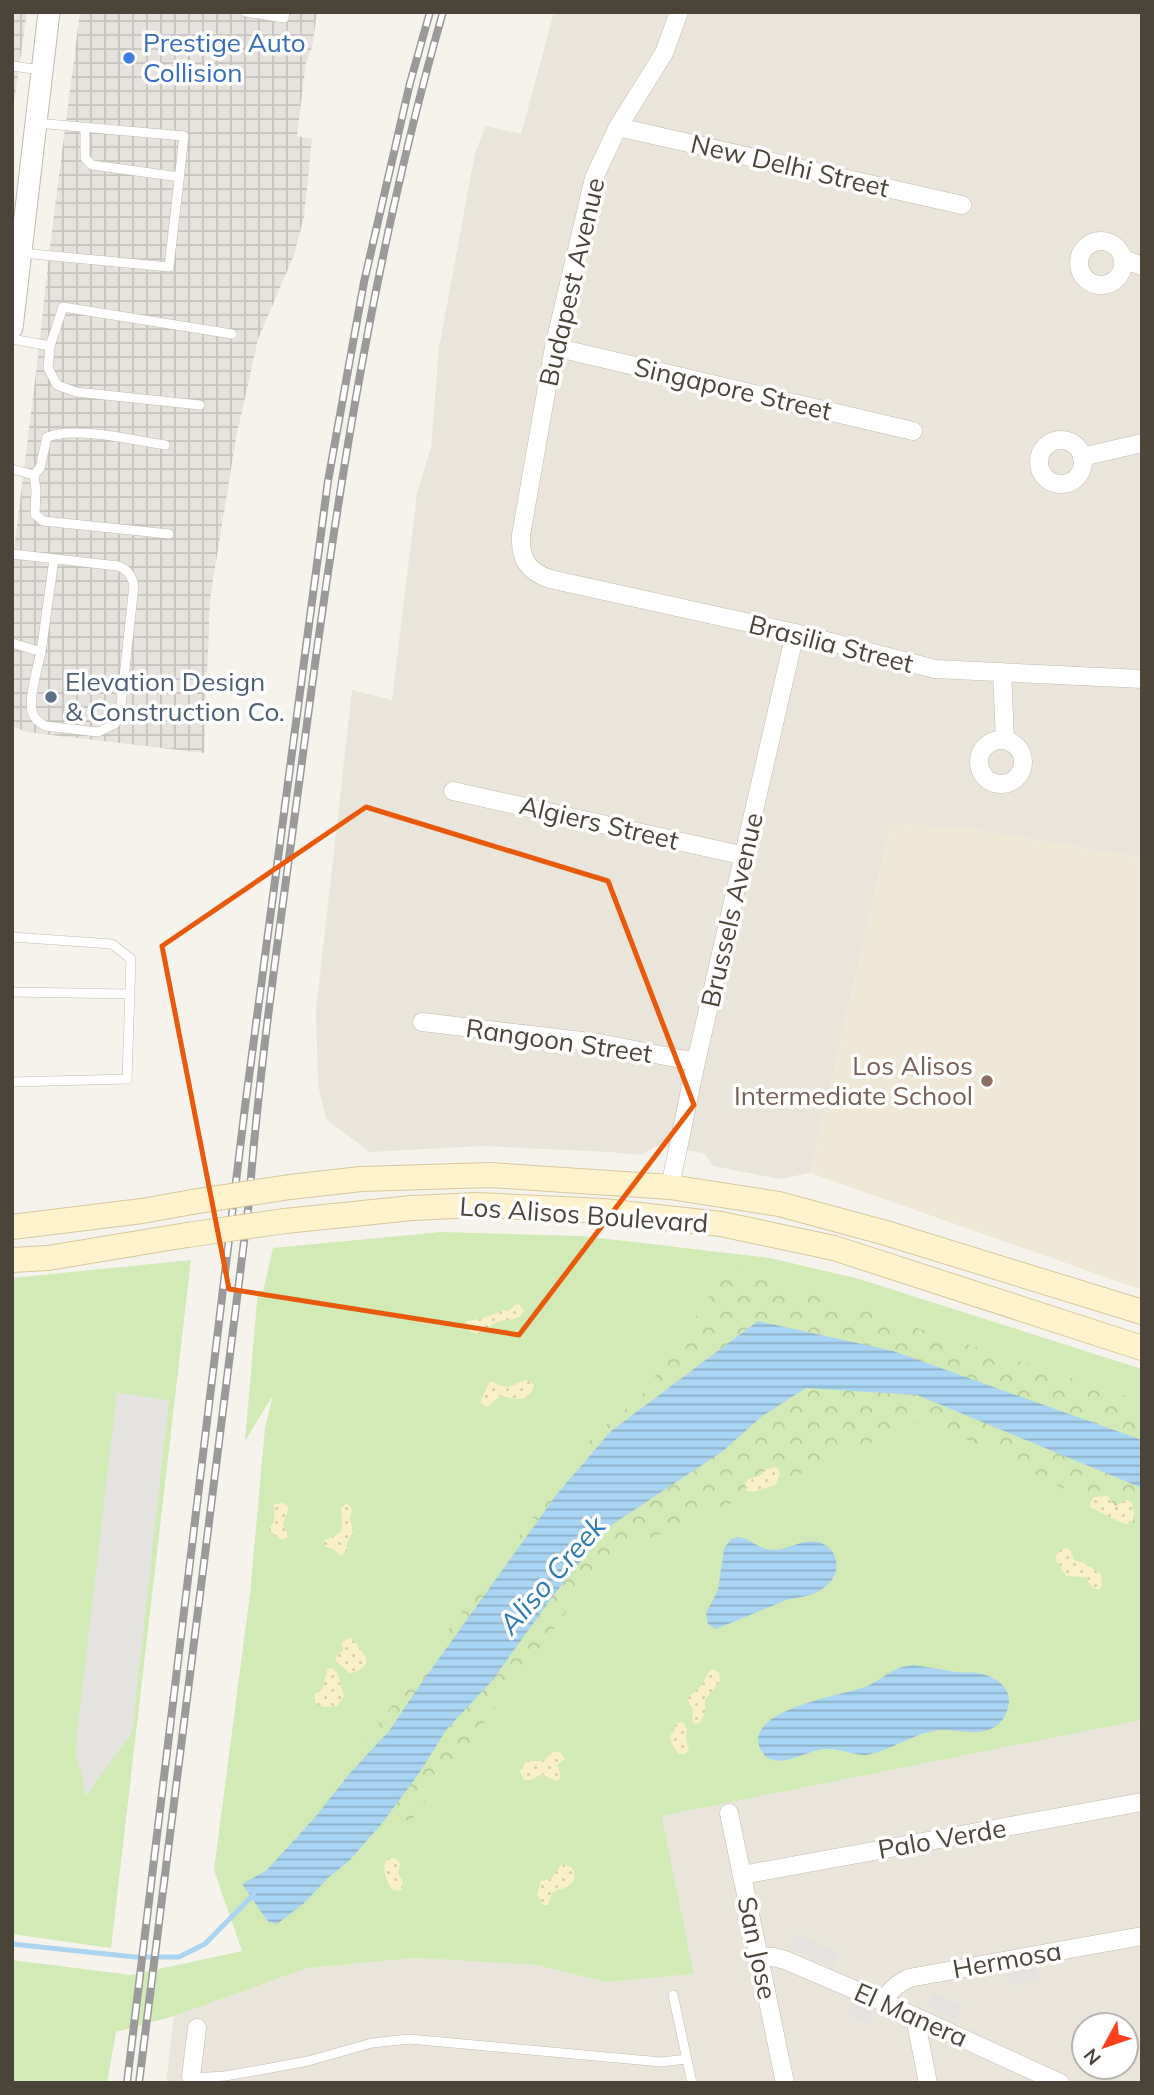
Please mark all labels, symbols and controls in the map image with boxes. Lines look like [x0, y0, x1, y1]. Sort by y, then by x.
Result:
place label: Prestige Auto Collision [143, 26, 306, 89]
marker: Prestige Auto Collision [121, 50, 137, 66]
street label: New Delhi Street [688, 127, 893, 204]
street label: Budapest Avenue [531, 174, 612, 389]
street label: Singapore Street [631, 350, 835, 427]
street label: Brasilia Street [745, 607, 917, 680]
place label: Elevation Design & Construction Co. [65, 665, 285, 728]
marker: Elevation Design & Construction Co. [43, 689, 59, 705]
street label: Algiers Street [516, 788, 682, 857]
street label: Brussels Avenue [693, 809, 770, 1010]
street label: Rangoon Street [464, 1011, 654, 1070]
place label: Los Alisos Intermediate School [734, 1049, 973, 1112]
marker: Los Alisos Intermediate School [979, 1073, 995, 1089]
street label: Los Alisos Boulevard [459, 1189, 709, 1240]
water label: Aliso Creek [490, 1507, 613, 1642]
street label: Palo Verde [875, 1811, 1009, 1866]
street label: San Jose [731, 1893, 784, 2002]
street label: Hermosa [950, 1934, 1064, 1985]
street label: El Manera [849, 1975, 973, 2054]
north arrow [1070, 2011, 1140, 2081]
text: N [1078, 2044, 1106, 2070]

